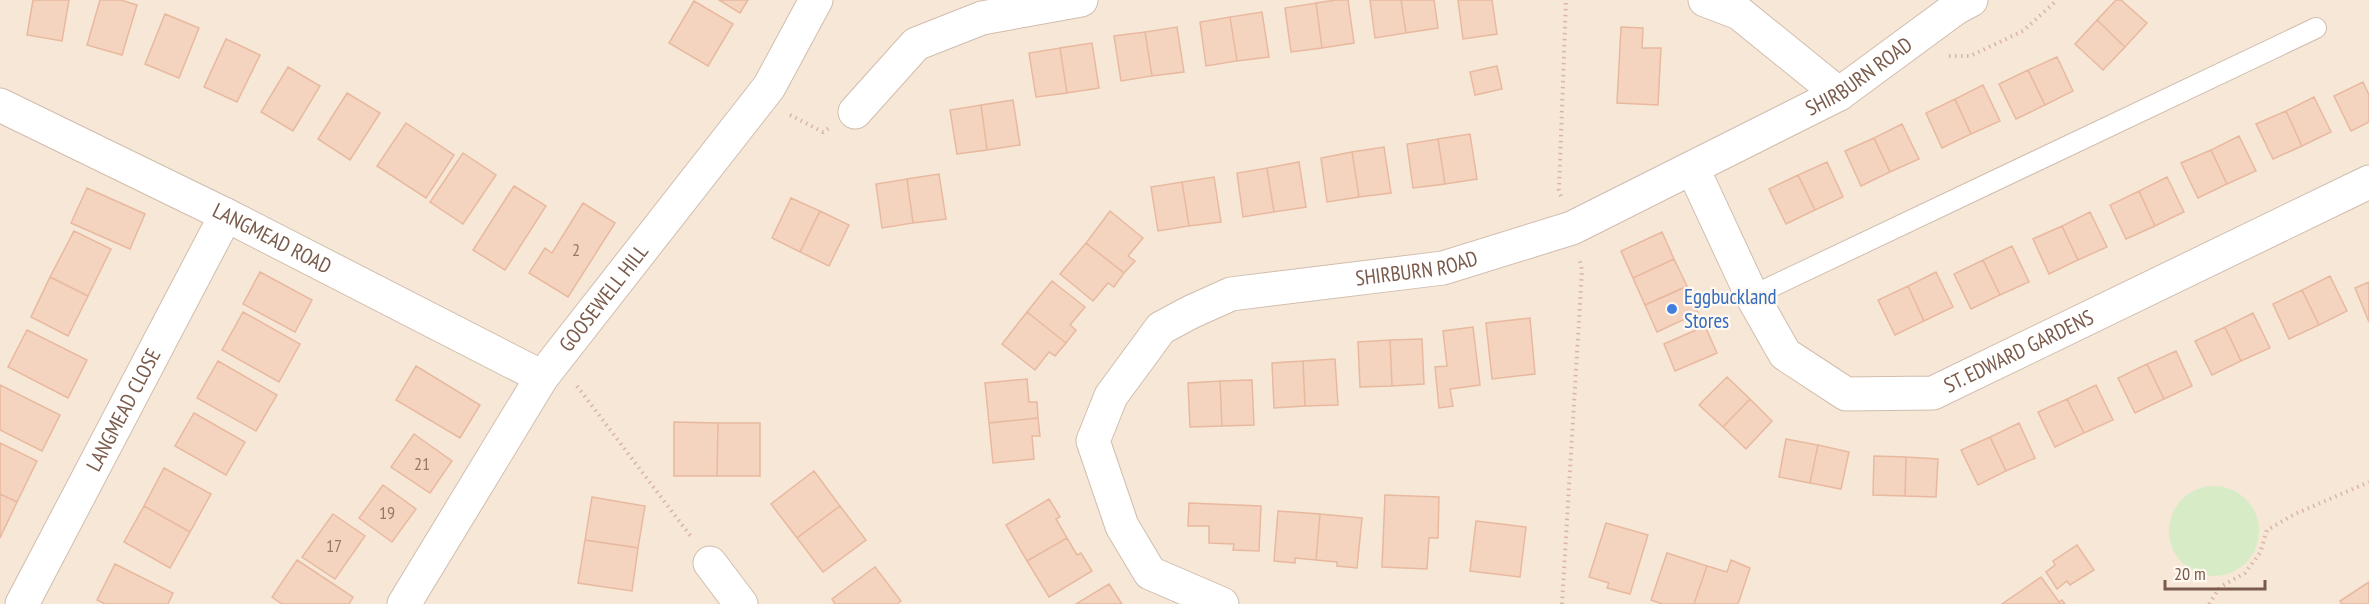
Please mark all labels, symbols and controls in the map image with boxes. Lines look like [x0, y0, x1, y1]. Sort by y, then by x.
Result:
street label: SHIRBURN ROAD [1801, 31, 1917, 122]
street label: LANGMEAD ROAD [208, 197, 336, 280]
street label: GOOSEWELL HILL [553, 238, 654, 357]
house number: 2 [572, 238, 580, 261]
street label: SHIRBURN ROAD [1354, 244, 1481, 292]
place label: Eggbuckland Stores [1684, 283, 1777, 334]
marker: Eggbuckland Stores [1665, 302, 1679, 316]
street label: ST. EDWARD GARDENS [1939, 303, 2098, 399]
street label: LANGMEAD CLOSE [80, 344, 167, 476]
house number: 21 [414, 452, 430, 475]
house number: 19 [379, 501, 395, 524]
house number: 17 [326, 534, 342, 557]
scale bar [2165, 553, 2266, 591]
text: 20 m [2174, 562, 2206, 585]

